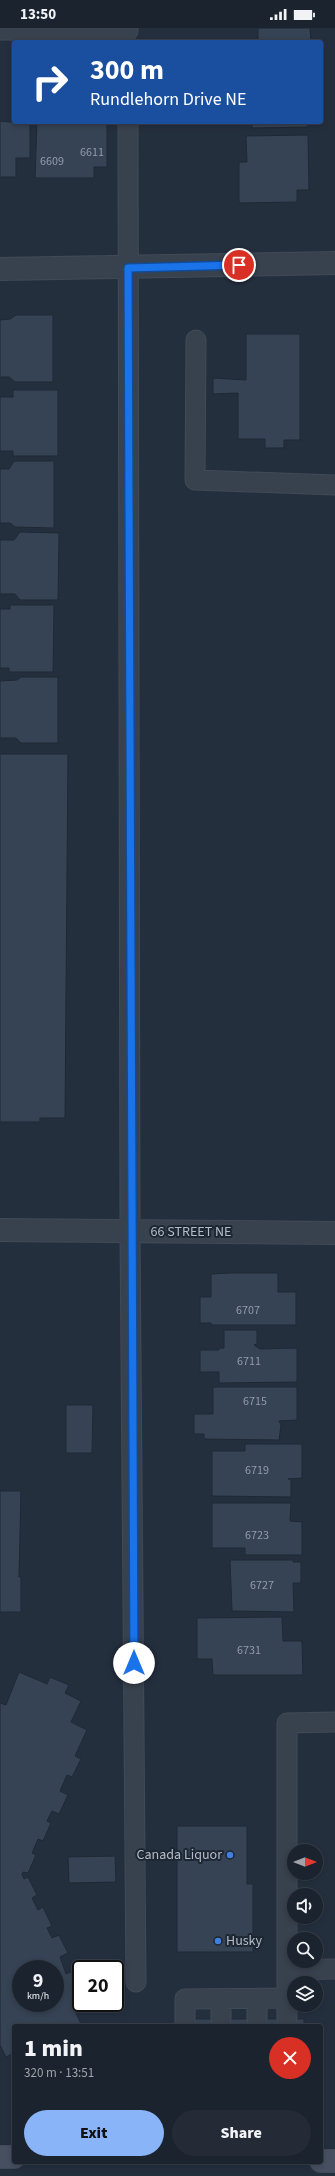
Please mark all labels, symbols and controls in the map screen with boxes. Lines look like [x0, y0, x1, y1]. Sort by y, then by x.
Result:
text: 13:50 [20, 4, 56, 25]
text: 300 m [90, 50, 164, 90]
icon: right [24, 56, 76, 108]
text: Rundlehorn Drive NE [90, 87, 246, 112]
house number: 6611 [80, 144, 104, 161]
house number: 6609 [40, 153, 64, 170]
pin [222, 248, 256, 282]
icon: arrive [228, 254, 250, 276]
street label: 66 STREET NE [151, 1222, 231, 1242]
house number: 6707 [236, 1302, 260, 1319]
house number: 6711 [237, 1353, 261, 1370]
house number: 6715 [243, 1393, 267, 1410]
house number: 6719 [245, 1462, 269, 1479]
house number: 6723 [245, 1527, 269, 1544]
house number: 6727 [250, 1577, 274, 1594]
position arrow [113, 1642, 155, 1684]
house number: 6731 [237, 1642, 261, 1659]
north arrow [287, 1844, 323, 1880]
map controls [287, 1844, 323, 2012]
place label: Canada Liquor [137, 1845, 222, 1865]
marker: Canada Liquor [225, 1850, 235, 1860]
button: sound [287, 1888, 323, 1924]
place label: Husky [226, 1931, 263, 1951]
button: search [287, 1932, 323, 1968]
marker: Husky [213, 1936, 223, 1946]
speed limit sign: 20 [72, 1960, 124, 2012]
text: 9 [33, 1967, 43, 1995]
button: layers [287, 1976, 323, 2012]
text: km/h [27, 1989, 49, 2003]
text: 1 min [24, 2031, 83, 2066]
button: close [269, 2037, 311, 2079]
text: 320 m · 13:51 [24, 2064, 94, 2082]
button: Exit [24, 2110, 164, 2156]
button: Share [172, 2110, 311, 2156]

